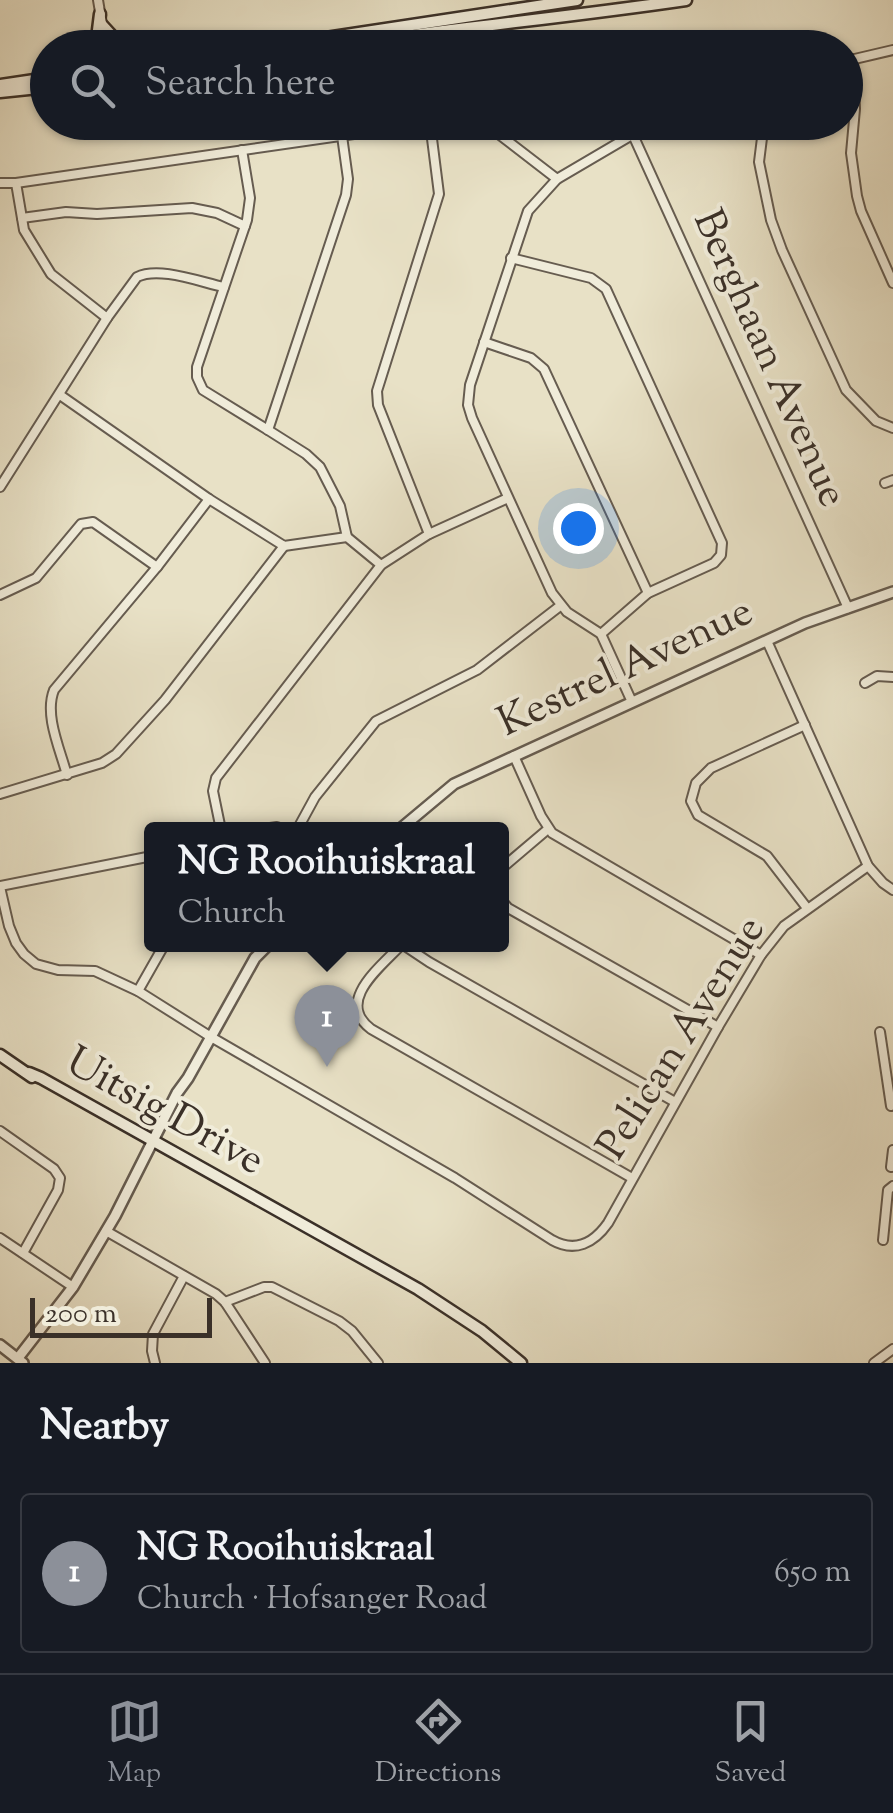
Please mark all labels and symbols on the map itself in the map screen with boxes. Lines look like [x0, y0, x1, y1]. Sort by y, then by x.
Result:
street label: Berghaan Avenue [676, 201, 860, 517]
your location [553, 503, 604, 554]
street label: Kestrel Avenue [489, 584, 763, 754]
street label: Pelican Avenue [584, 906, 782, 1172]
pin: 1 [294, 984, 360, 1067]
street label: Uitsig Drive [54, 1034, 274, 1192]
scale bar [30, 1293, 212, 1338]

